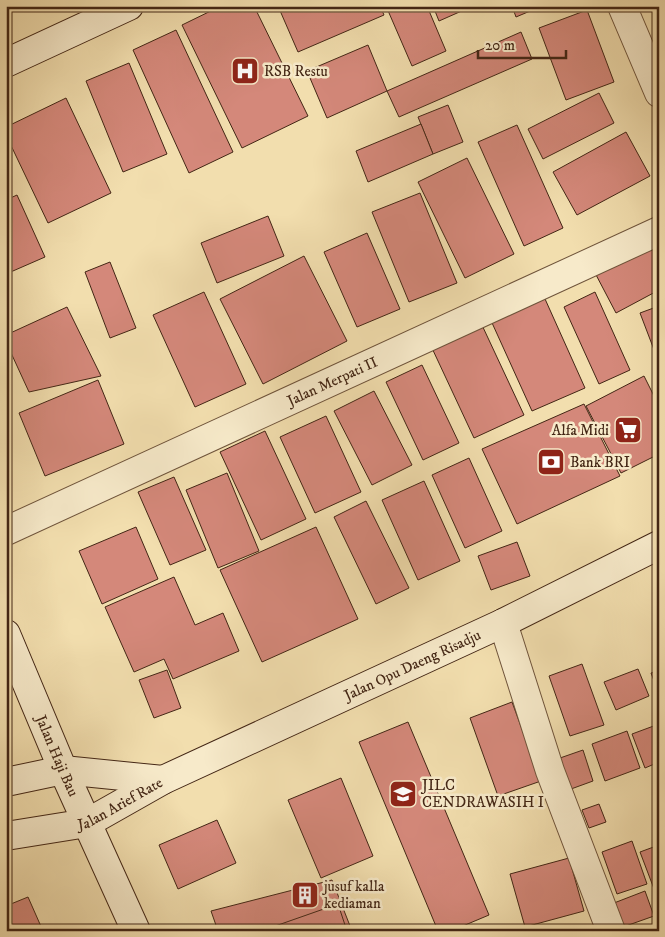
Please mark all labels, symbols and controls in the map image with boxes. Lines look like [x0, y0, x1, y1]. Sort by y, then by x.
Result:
scale bar [478, 28, 565, 60]
text: 20 m [485, 36, 515, 55]
hospital icon: RSB Restu [230, 56, 260, 86]
place label: RSB Restu [264, 62, 328, 81]
street label: Jalan Merpati II [282, 352, 380, 411]
supermarket icon: Alfa Midi [613, 415, 643, 445]
place label: Alfa Midi [552, 421, 609, 440]
bank icon: Bank BRI [536, 447, 566, 477]
place label: Bank BRI [570, 453, 630, 472]
street label: Jalan Opu Daeng Risadju [339, 625, 484, 705]
street label: Jalan Haji Bau [31, 710, 83, 799]
street label: Jalan Arief Rate [74, 773, 166, 834]
place label: JILC CENDRAWASIH I [420, 776, 544, 812]
school or university icon: JILC CENDRAWASIH I [388, 779, 418, 809]
place label: jusuf kalla kediaman [322, 877, 385, 913]
building icon: jusuf kalla kediaman [290, 880, 320, 910]

